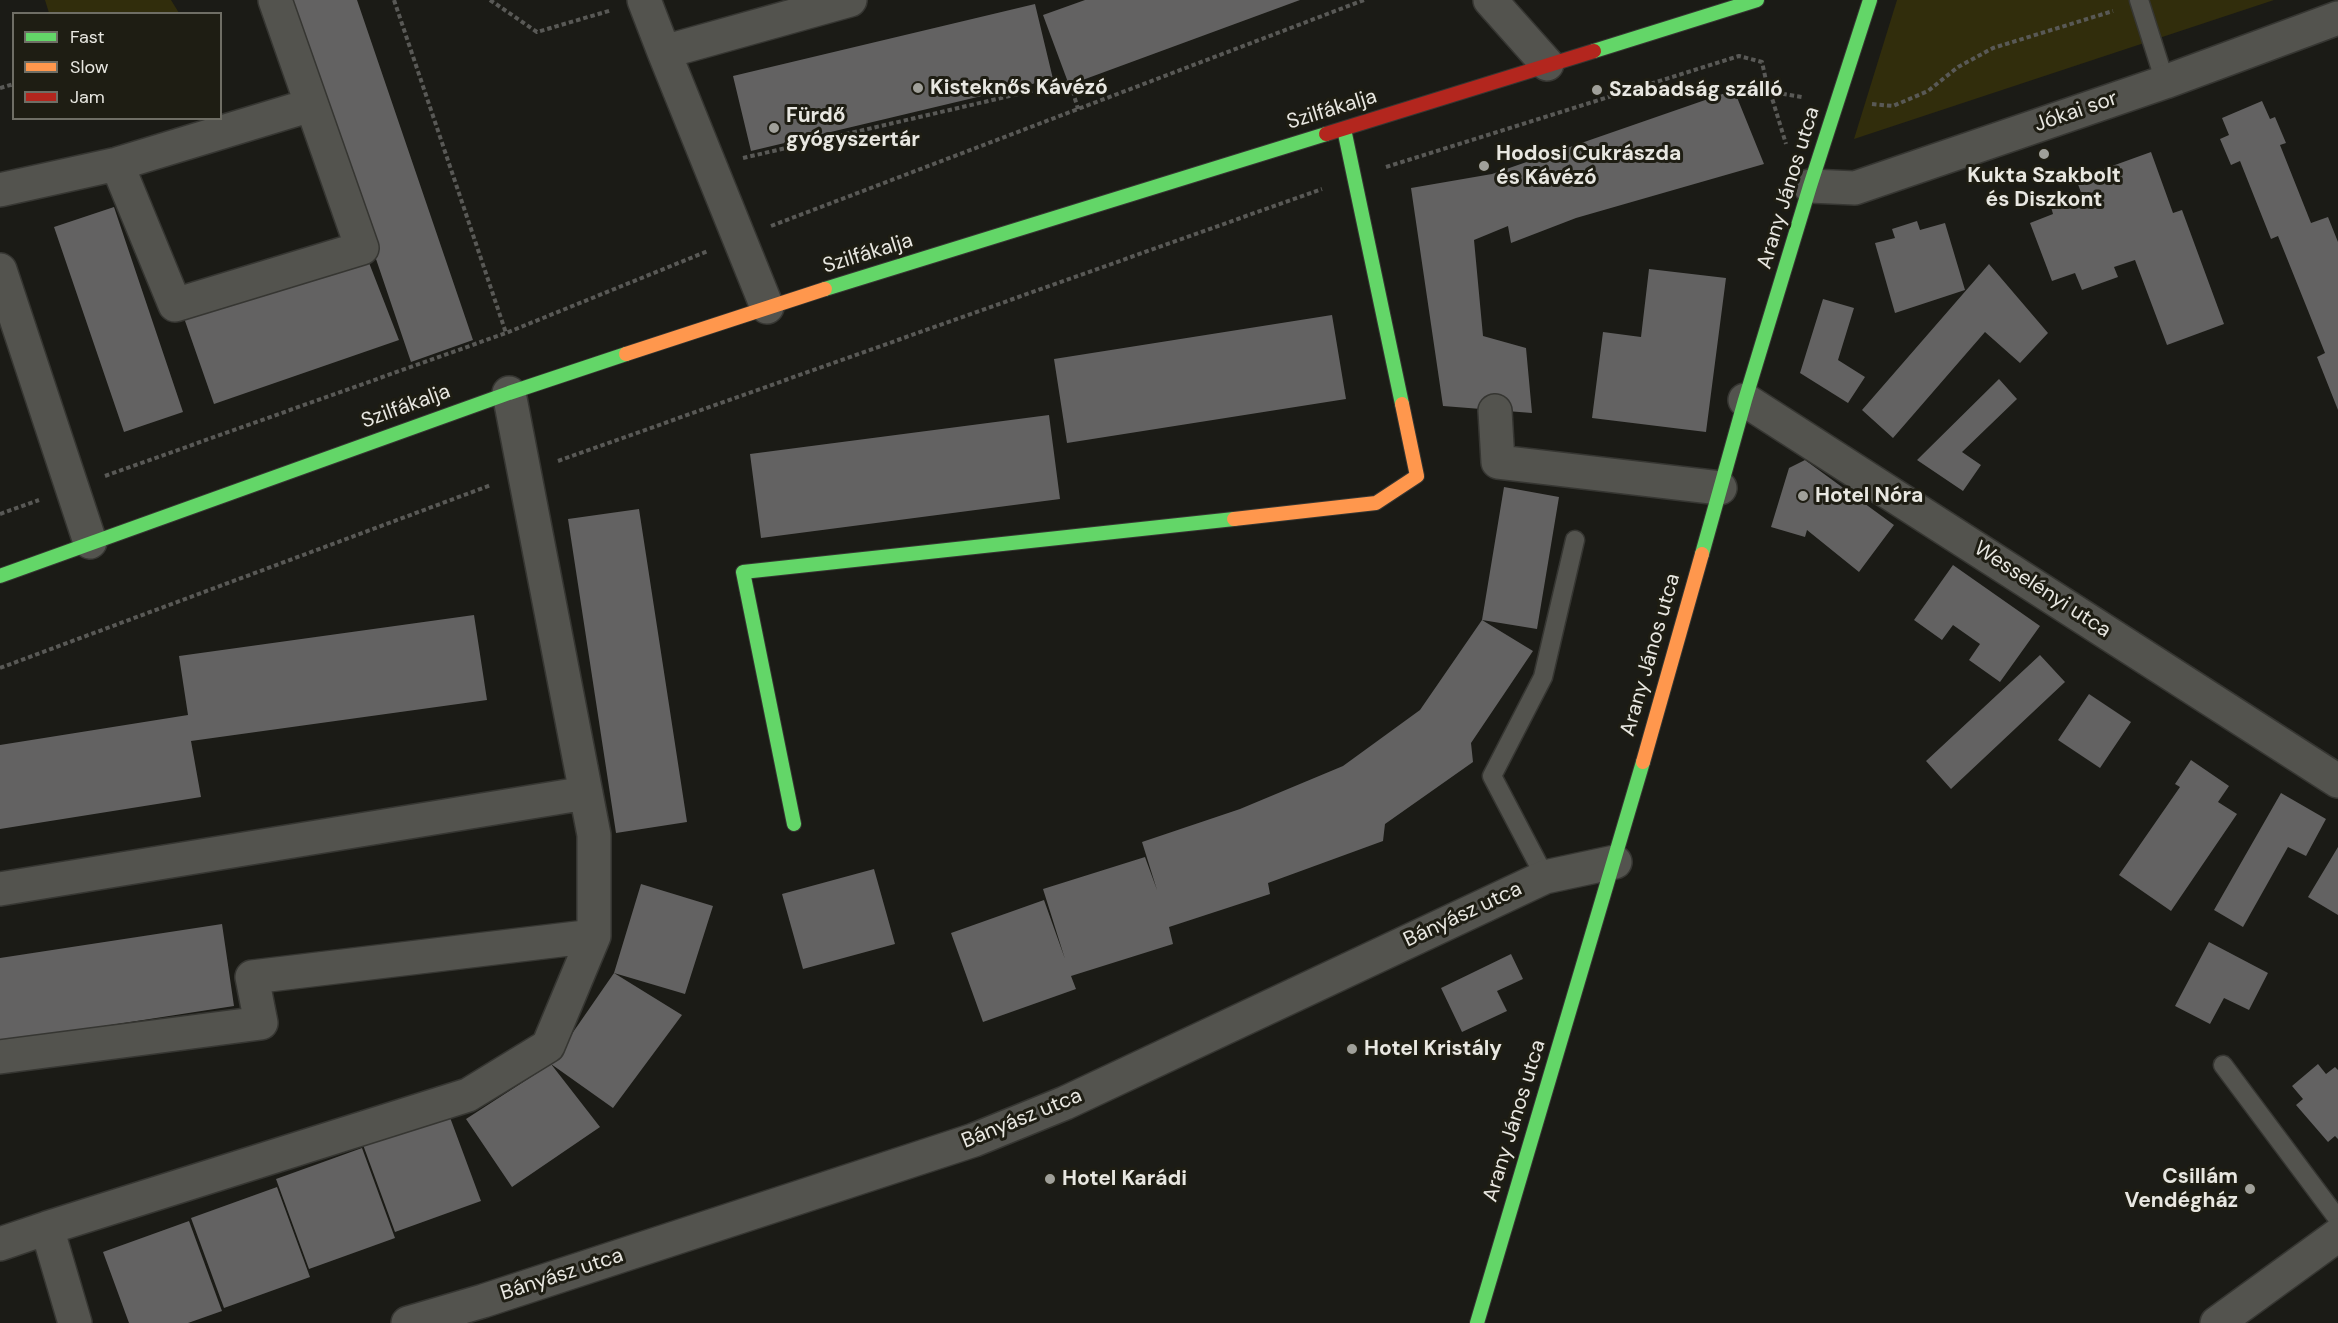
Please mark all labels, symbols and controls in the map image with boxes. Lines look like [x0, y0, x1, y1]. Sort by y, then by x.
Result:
legend [12, 12, 222, 120]
text: Fast [70, 25, 105, 49]
text: Slow [70, 55, 109, 79]
place label: Kisteknős Kávézó [930, 75, 1108, 101]
place label: Szabadság szálló [1609, 77, 1783, 103]
marker: Kisteknős Kávézó [911, 81, 925, 95]
marker: Szabadság szálló [1590, 83, 1604, 97]
street label: Szilfákalja [1284, 84, 1380, 136]
text: Jam [70, 85, 105, 109]
street label: Jókai sor [2031, 86, 2121, 138]
place label: Fürdő gyógyszertár [786, 103, 920, 153]
street label: Arany János utca [1752, 104, 1826, 272]
marker: Fürdő gyógyszertár [767, 121, 781, 135]
place label: Hodosi Cukrászda és Kávézó [1496, 141, 1681, 191]
marker: Kukta Szakbolt és Diszkont [2037, 147, 2051, 161]
marker: Hodosi Cukrászda és Kávézó [1477, 159, 1491, 173]
place label: Kukta Szakbolt és Diszkont [1967, 163, 2121, 213]
street label: Szilfákalja [820, 228, 916, 280]
street label: Szilfákalja [358, 379, 454, 435]
place label: Hotel Nóra [1815, 483, 1923, 509]
marker: Hotel Nóra [1796, 489, 1810, 503]
street label: Wesselényi utca [1969, 536, 2115, 644]
street label: Arany János utca [1616, 571, 1686, 739]
street label: Bányász utca [1400, 877, 1526, 953]
place label: Hotel Kristály [1364, 1036, 1502, 1062]
street label: Arany János utca [1478, 1037, 1552, 1205]
marker: Hotel Kristály [1345, 1042, 1359, 1056]
street label: Bányász utca [958, 1083, 1086, 1155]
place label: Csillám Vendégház [2125, 1164, 2238, 1214]
place label: Hotel Karádi [1062, 1166, 1187, 1192]
marker: Hotel Karádi [1043, 1172, 1057, 1186]
marker: Csillám Vendégház [2243, 1182, 2257, 1196]
street label: Bányász utca [498, 1243, 626, 1307]

